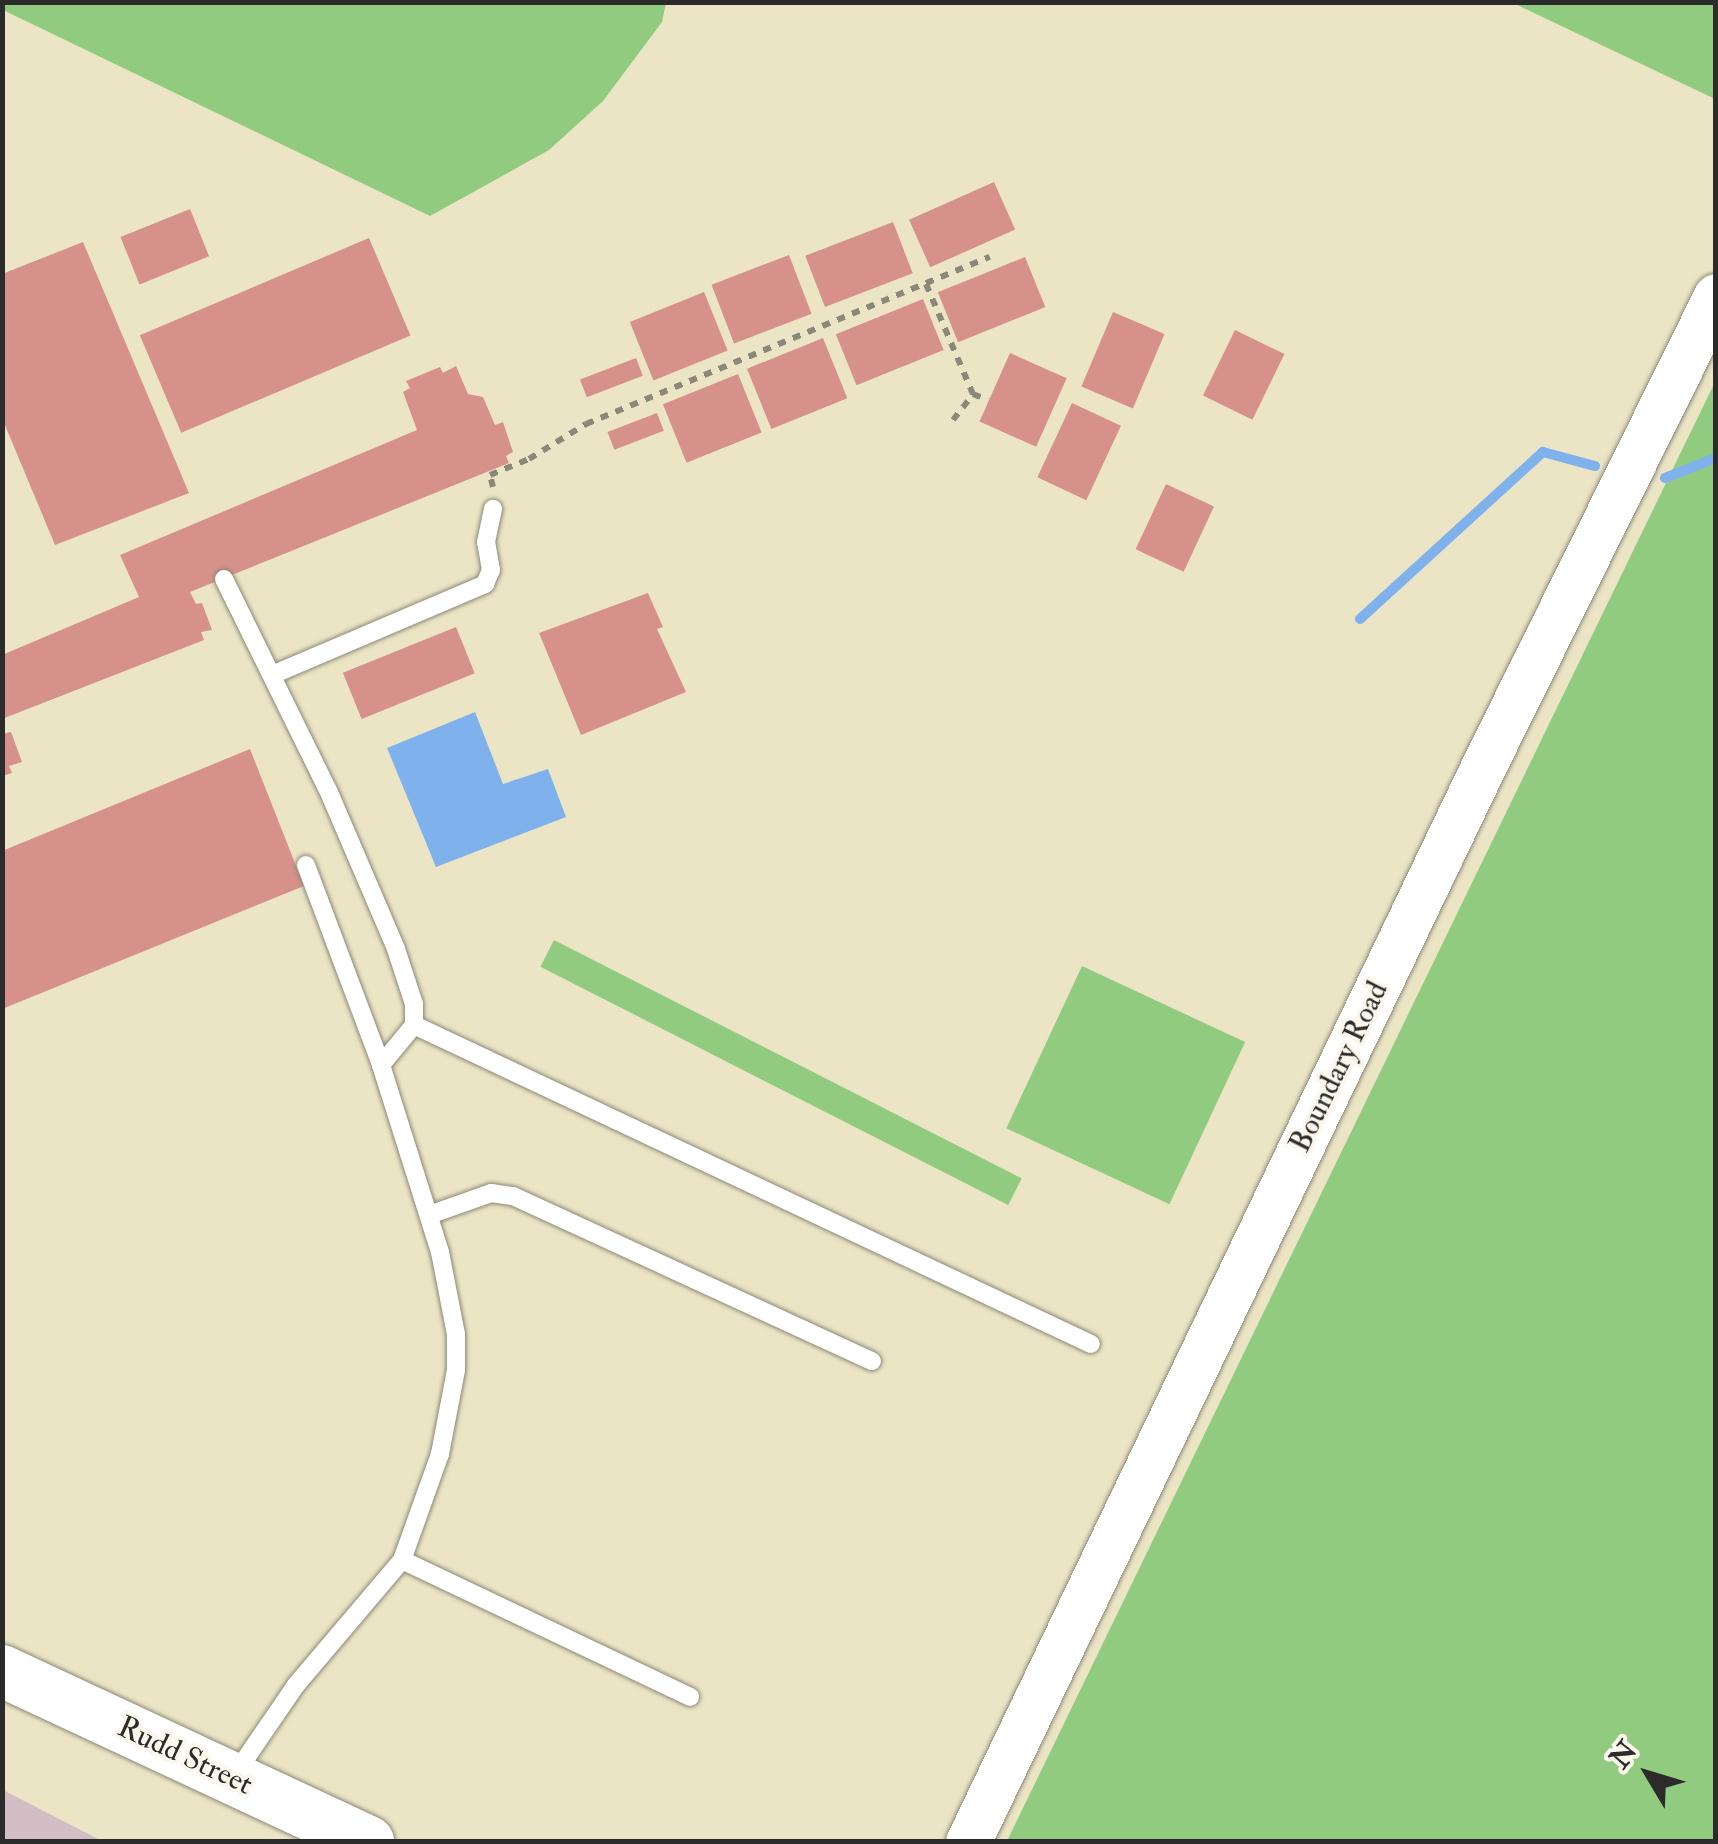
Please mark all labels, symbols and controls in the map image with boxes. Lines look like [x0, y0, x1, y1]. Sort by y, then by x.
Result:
street label: Boundary Road [1282, 976, 1396, 1158]
street label: Rudd Street [112, 1709, 258, 1803]
north arrow [1598, 1724, 1698, 1824]
text: N [1602, 1735, 1645, 1776]

